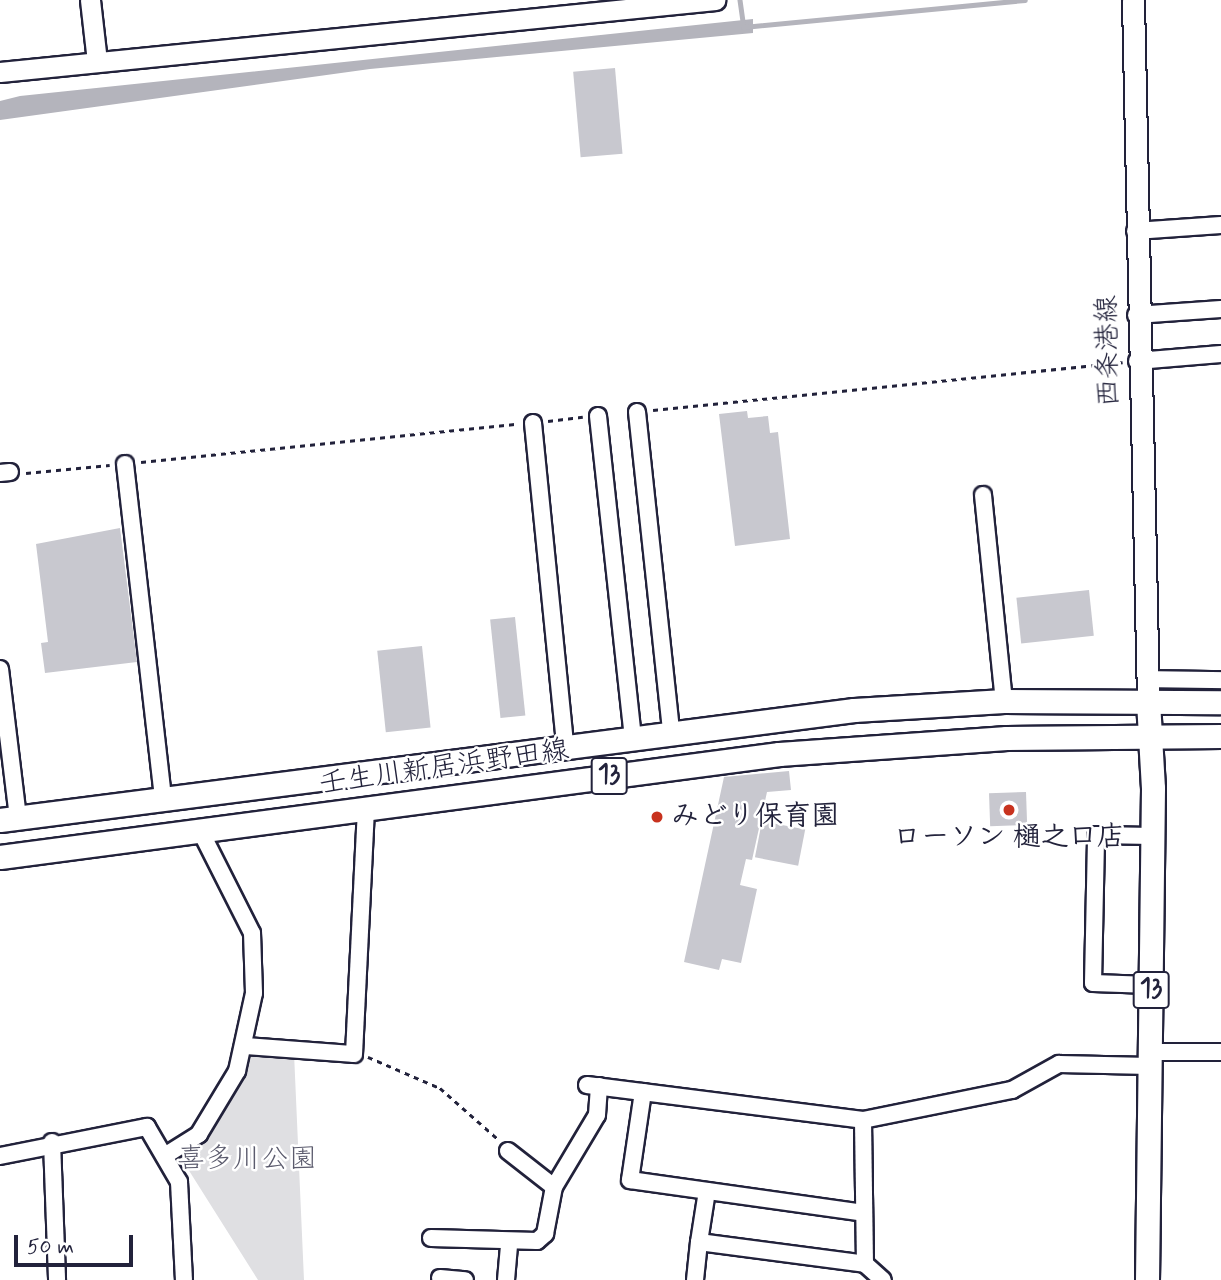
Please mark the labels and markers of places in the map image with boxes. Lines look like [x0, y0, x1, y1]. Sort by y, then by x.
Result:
place label: みどり保育園 [671, 800, 839, 834]
marker: ローソン 樋之口店 [1001, 802, 1017, 818]
marker: みどり保育園 [649, 809, 665, 825]
place label: ローソン 樋之口店 [893, 821, 1125, 855]

